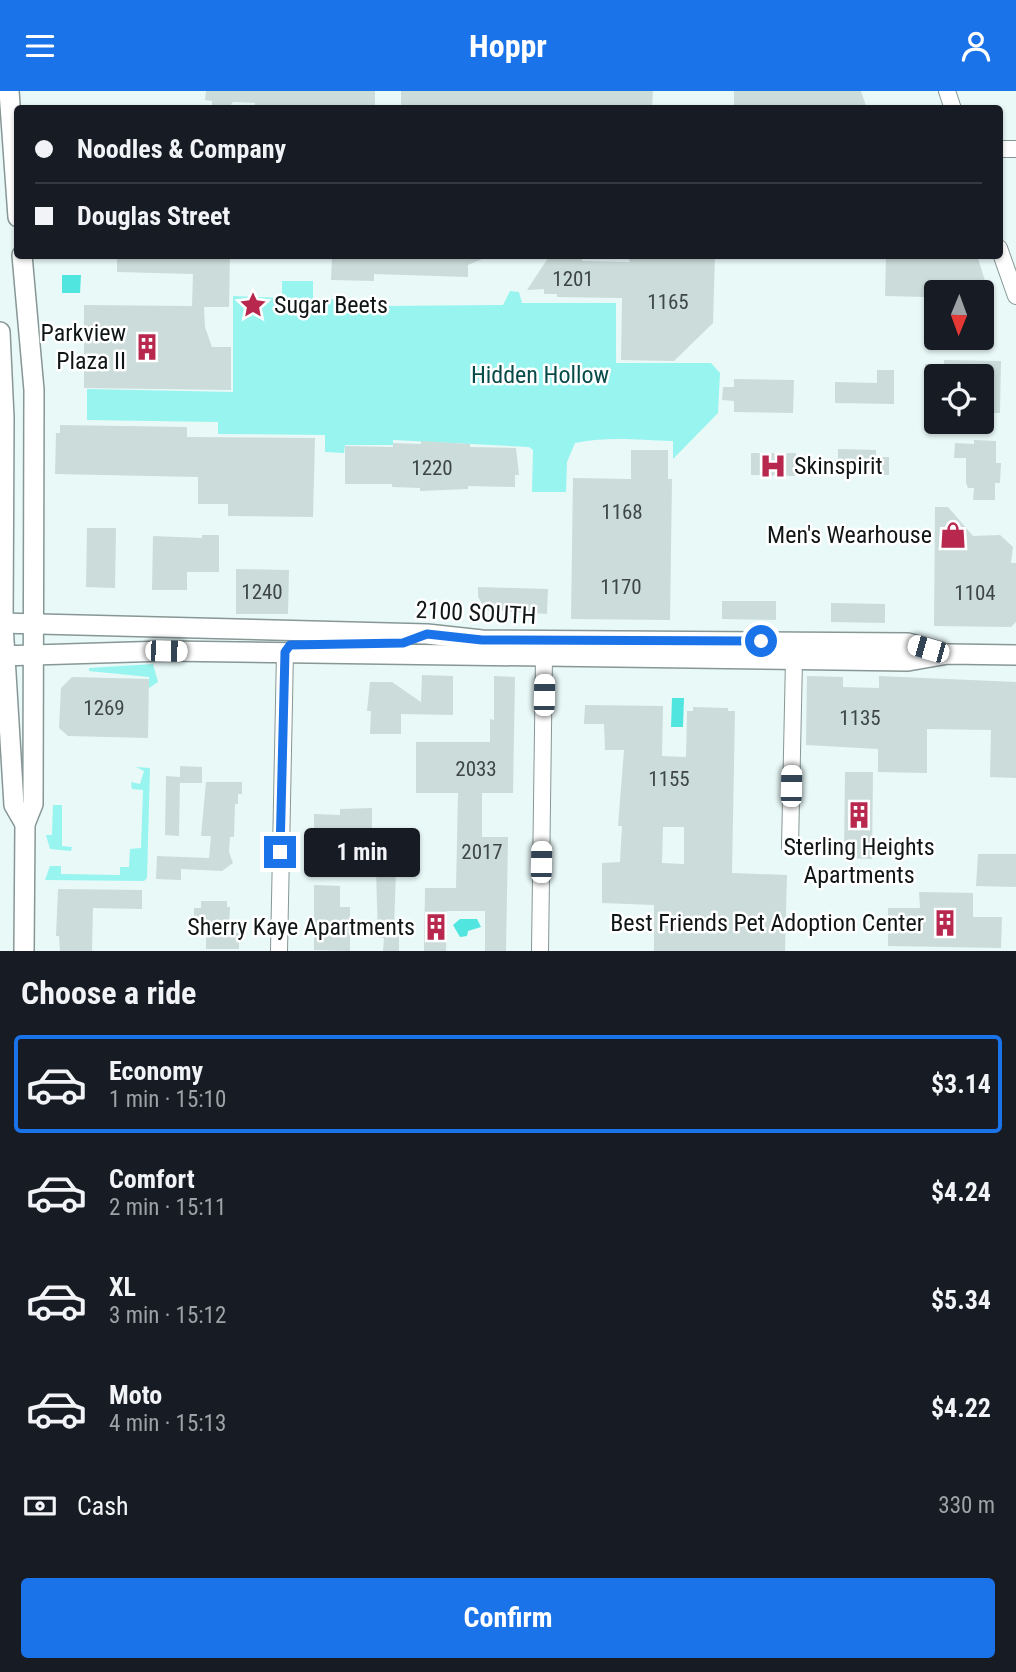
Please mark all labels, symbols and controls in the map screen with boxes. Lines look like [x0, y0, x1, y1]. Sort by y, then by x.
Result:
icon: menu [21, 27, 59, 65]
text: Hoppr [469, 27, 547, 65]
icon: person [957, 27, 995, 65]
text: Noodles & Company [77, 134, 286, 164]
text: Douglas Street [77, 201, 230, 231]
house number: 1201 [552, 267, 594, 291]
north arrow [924, 280, 994, 350]
map controls [924, 280, 994, 434]
place icon: Sugar Beets [238, 290, 268, 320]
house number: 1165 [647, 290, 689, 314]
place label: Sugar Beets [274, 291, 388, 319]
place label: Parkview Plaza II [41, 319, 126, 375]
building icon: Parkview Plaza II [132, 332, 162, 362]
park label: Hidden Hollow [471, 361, 609, 389]
button: locate [924, 364, 994, 434]
hospital icon: Skinspirit [758, 451, 788, 481]
place label: Skinspirit [794, 452, 883, 480]
house number: 1220 [411, 456, 453, 480]
house number: 1168 [601, 500, 643, 524]
shop icon: Men's Wearhouse [938, 520, 968, 550]
place label: Men's Wearhouse [767, 521, 932, 549]
house number: 1170 [600, 575, 642, 599]
house number: 1240 [241, 580, 283, 604]
house number: 1104 [954, 581, 996, 605]
street label: 2100 SOUTH [415, 596, 537, 630]
route start [745, 625, 777, 657]
car [905, 633, 952, 665]
car [145, 640, 188, 662]
car [534, 674, 555, 716]
house number: 1269 [83, 696, 125, 720]
house number: 1135 [839, 706, 881, 730]
house number: 2033 [455, 757, 497, 781]
car [781, 765, 802, 807]
house number: 1155 [648, 767, 690, 791]
building icon: Sterling Heights Apartments [844, 800, 874, 830]
callout: 1 min [304, 827, 420, 877]
place label: Sterling Heights Apartments [783, 833, 935, 889]
route end [264, 836, 296, 868]
text: 1 min [336, 839, 388, 866]
house number: 2017 [461, 840, 503, 864]
car [531, 841, 552, 883]
building icon: Best Friends Pet Adoption Center [930, 908, 960, 938]
place label: Best Friends Pet Adoption Center [610, 909, 924, 937]
building icon: Sherry Kaye Apartments [421, 912, 451, 942]
place label: Sherry Kaye Apartments [187, 913, 415, 941]
text: Choose a ride [21, 974, 196, 1012]
icon: car [25, 1053, 88, 1116]
text: Economy [109, 1056, 203, 1086]
text: $3.14 [931, 1069, 991, 1099]
text: 1 min · 15:10 [109, 1086, 226, 1113]
icon: car [25, 1161, 88, 1224]
text: Comfort [109, 1164, 195, 1194]
text: $4.24 [931, 1177, 991, 1207]
text: 2 min · 15:11 [109, 1194, 226, 1221]
icon: car [25, 1269, 88, 1332]
text: XL [109, 1272, 136, 1302]
text: $5.34 [931, 1285, 991, 1315]
text: 3 min · 15:12 [109, 1302, 226, 1329]
icon: car [25, 1377, 88, 1440]
text: Moto [109, 1380, 162, 1410]
text: $4.22 [931, 1393, 991, 1423]
text: 4 min · 15:13 [109, 1410, 226, 1437]
icon: cash [21, 1487, 59, 1525]
text: Cash [77, 1491, 129, 1521]
text: 330 m [938, 1492, 995, 1519]
button: Confirm [21, 1578, 995, 1658]

